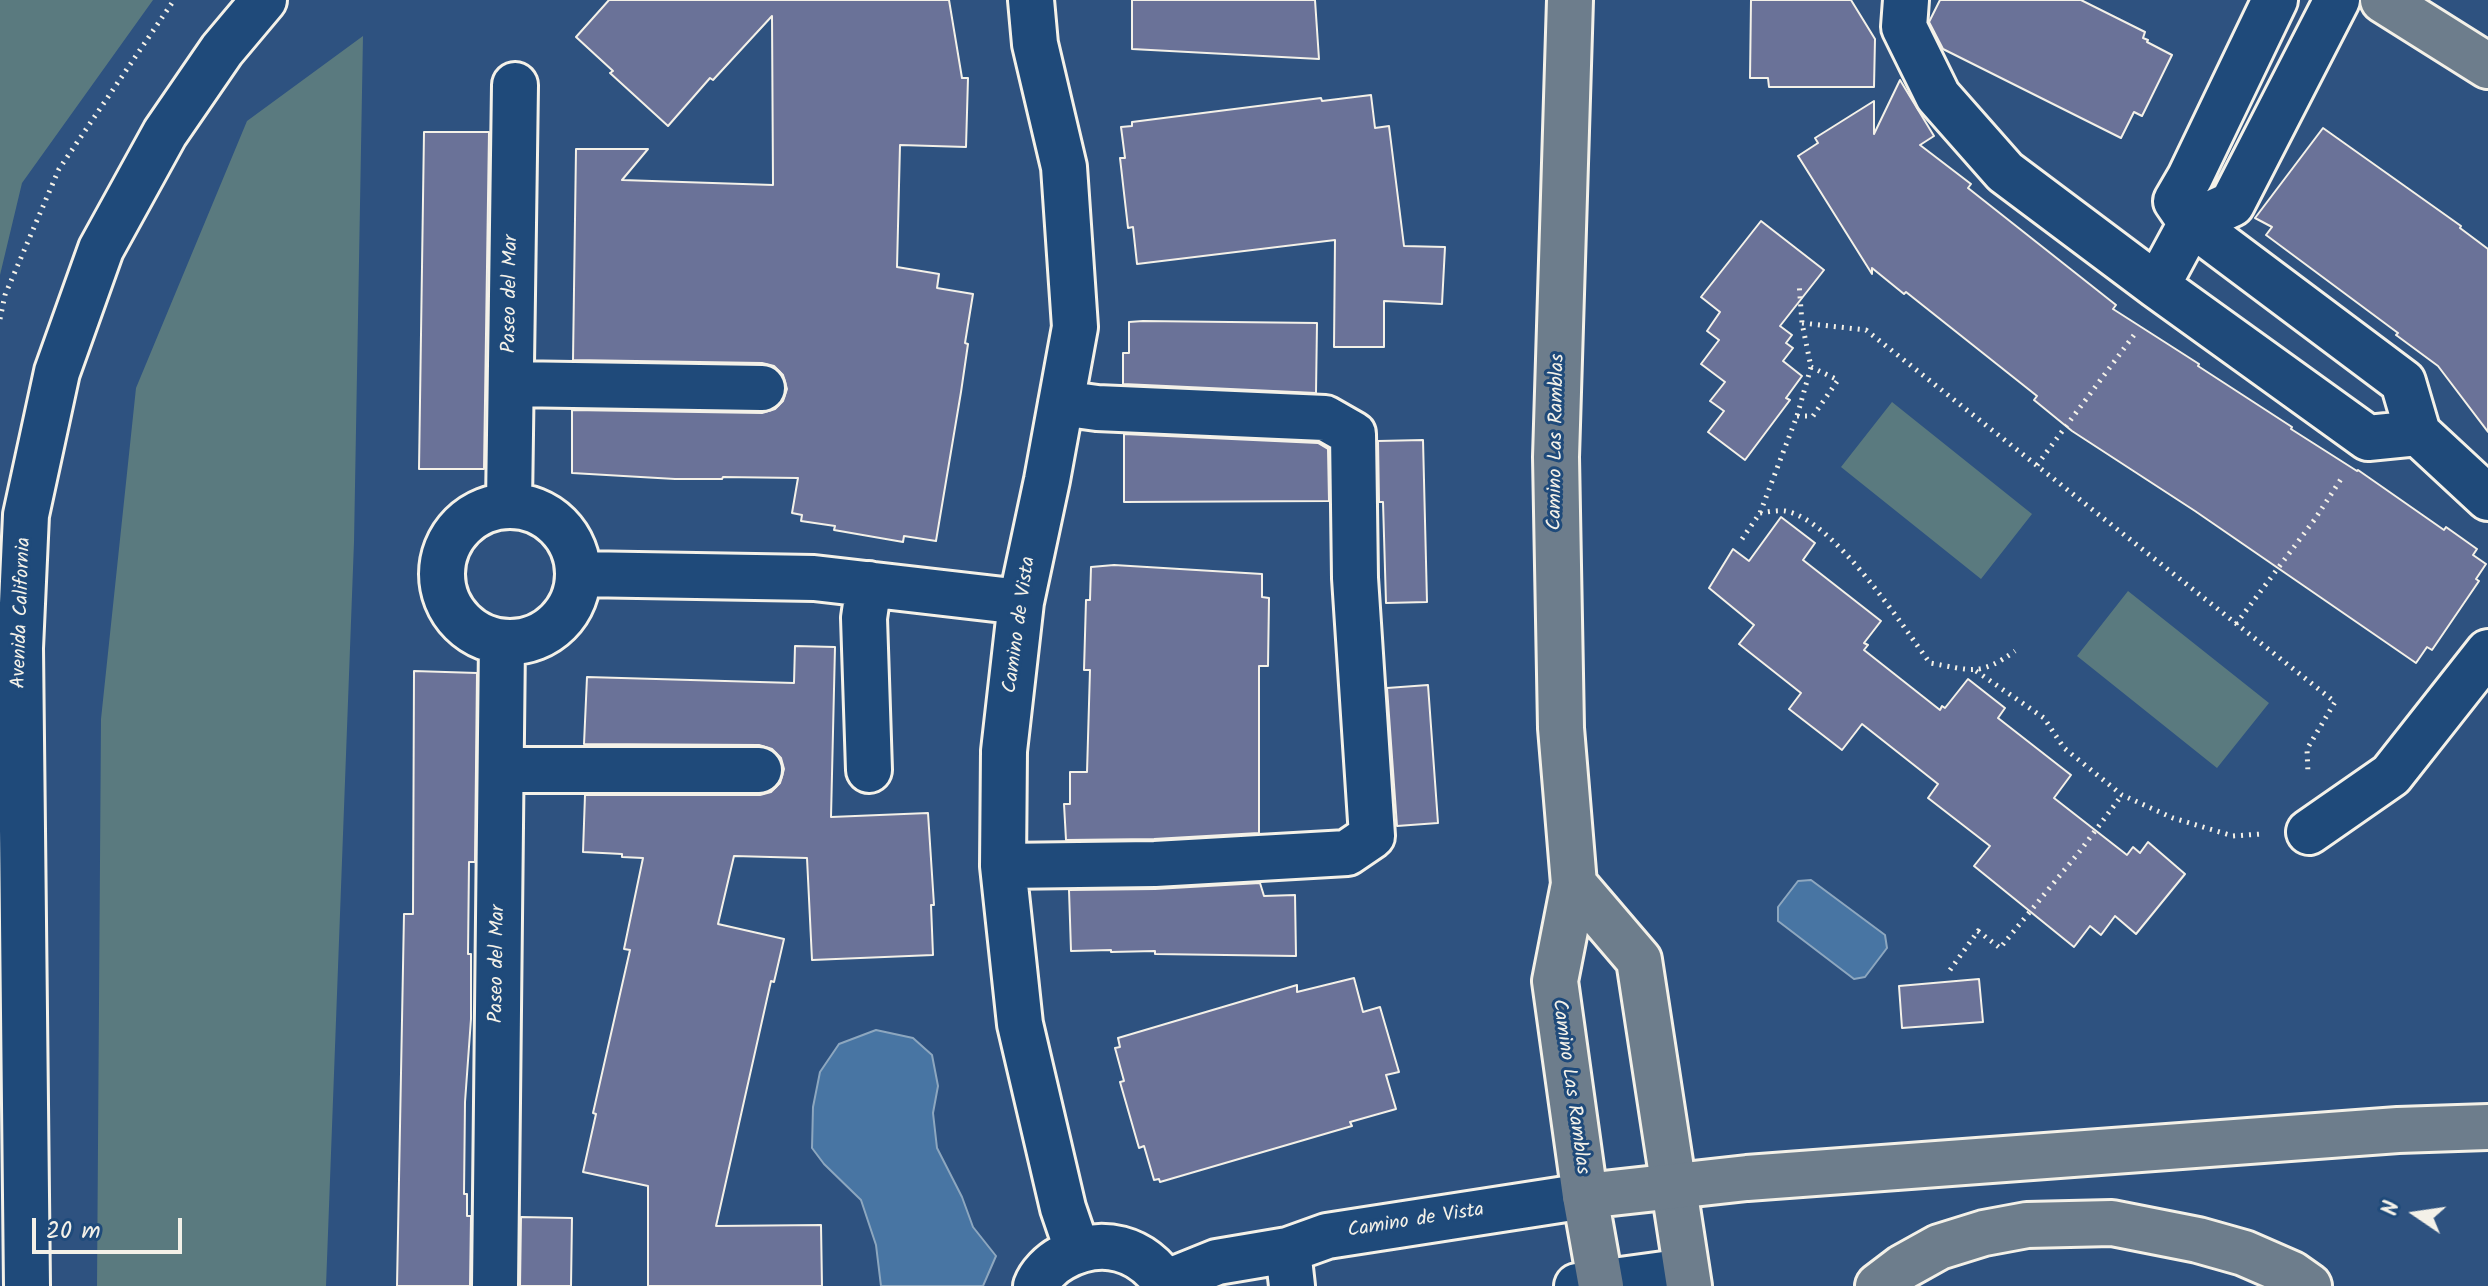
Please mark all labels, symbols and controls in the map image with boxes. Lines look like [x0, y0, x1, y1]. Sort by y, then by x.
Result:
street label: Paseo del Mar [499, 235, 525, 353]
street label: Camino Las Ramblas [1544, 353, 1572, 531]
street label: Avenida California [8, 537, 38, 689]
street label: Camino de Vista [1000, 555, 1042, 695]
street label: Paseo del Mar [486, 905, 512, 1023]
street label: Camino Las Ramblas [1545, 998, 1593, 1176]
north arrow [2376, 1174, 2456, 1254]
text: N [2374, 1198, 2411, 1219]
street label: Camino de Vista [1346, 1199, 1486, 1245]
scale bar [36, 1202, 186, 1252]
text: 20 m [46, 1212, 101, 1251]

